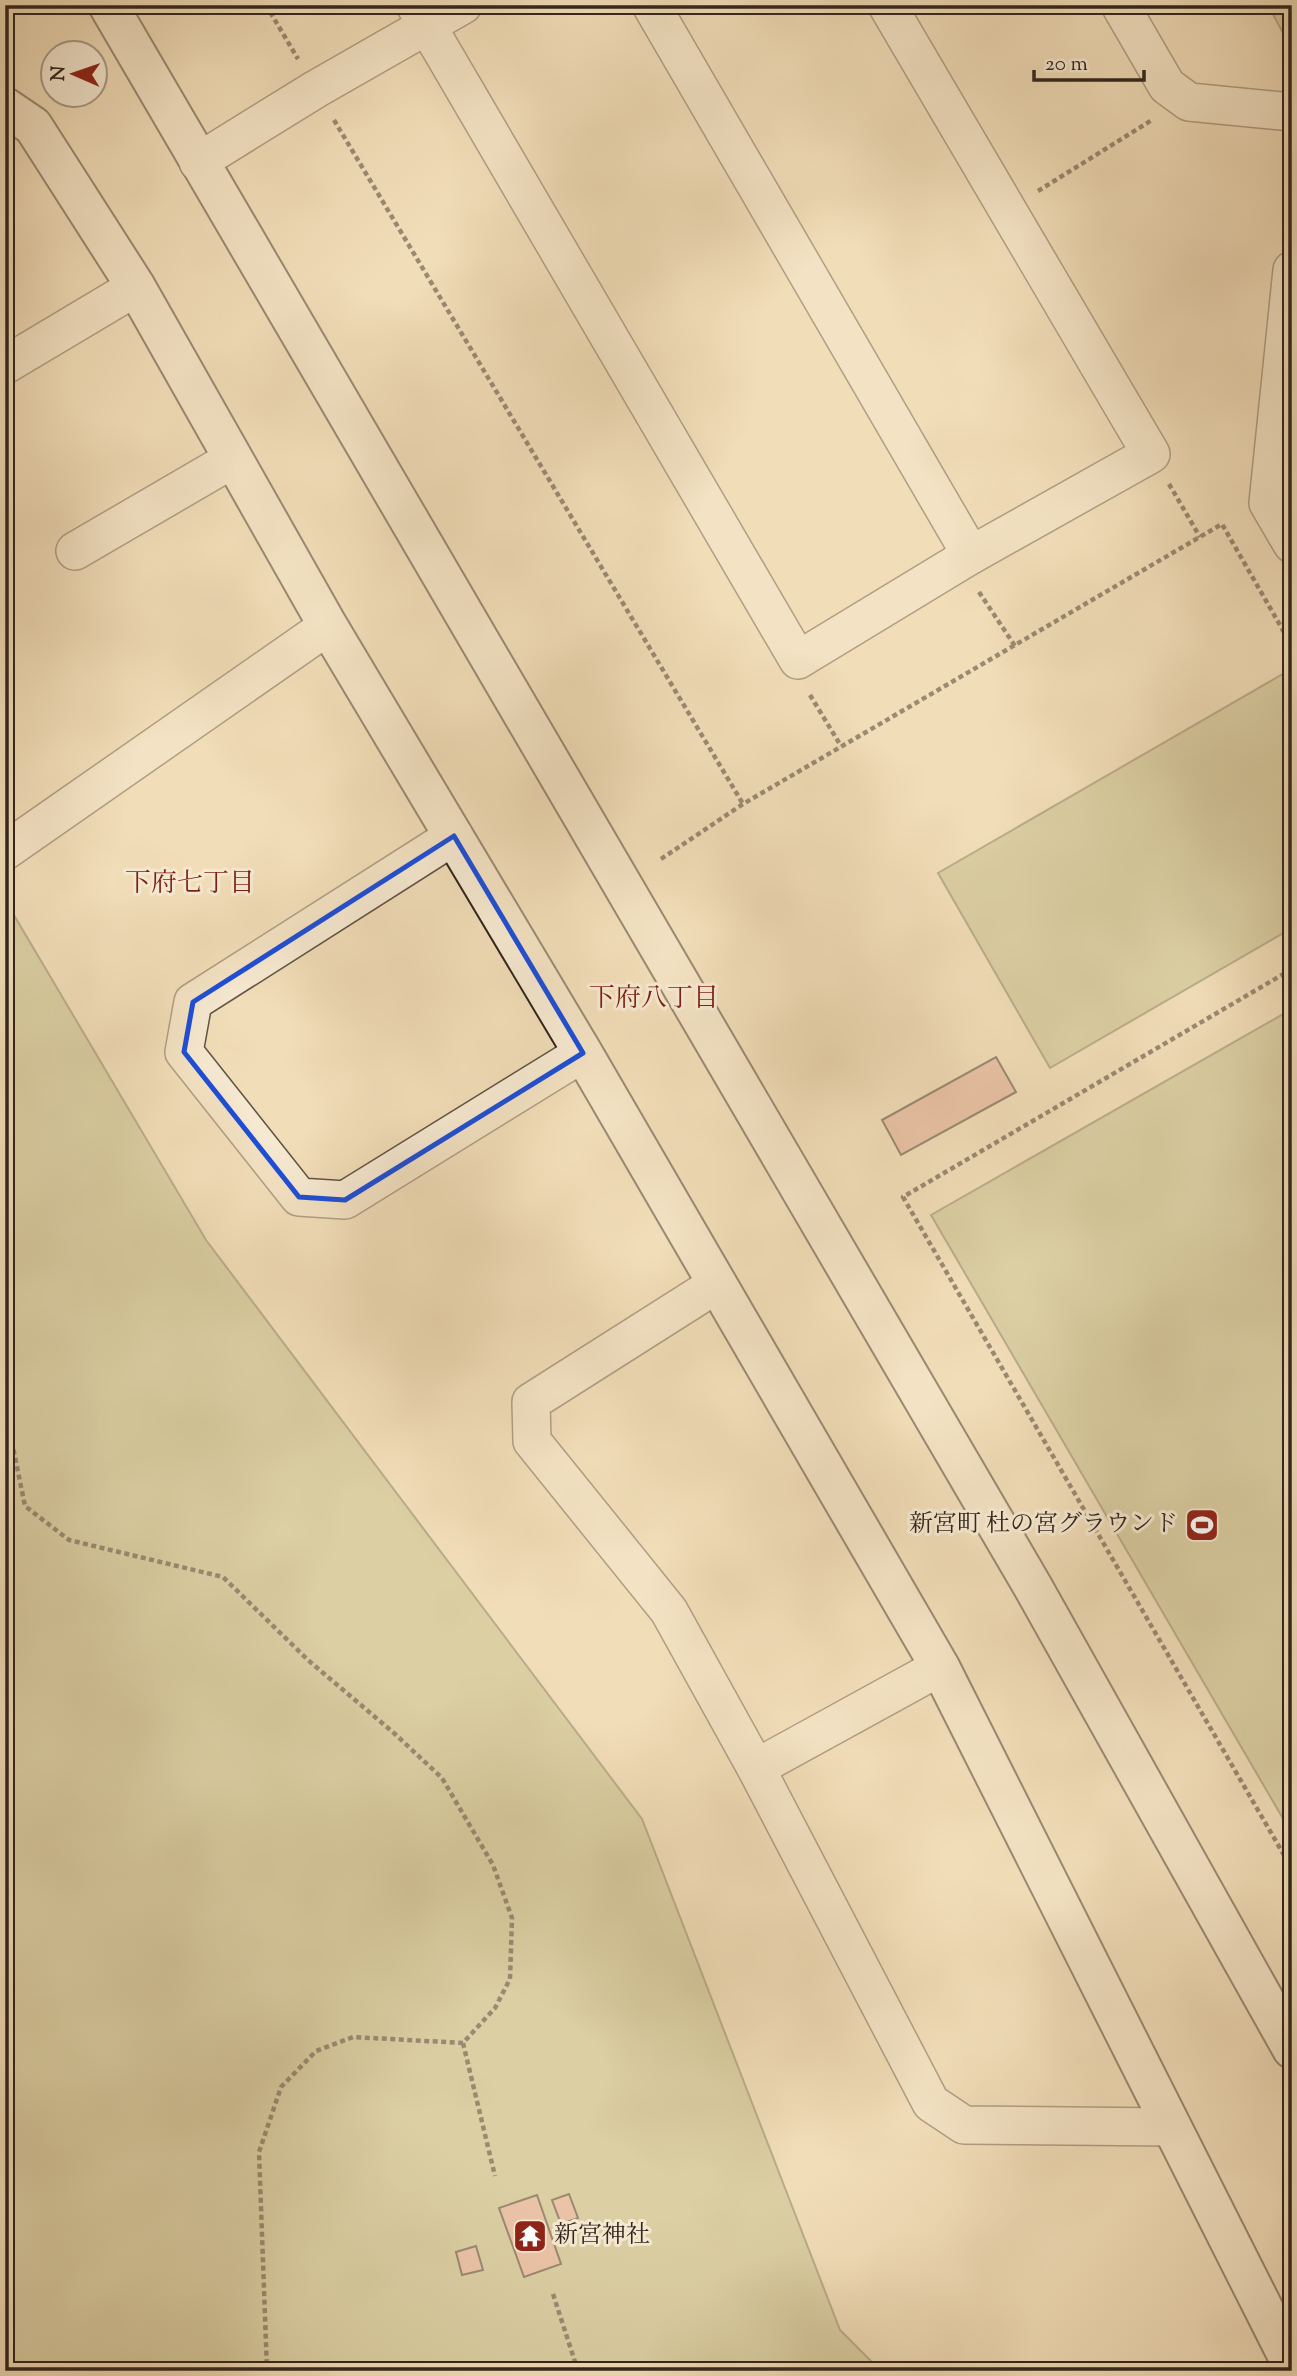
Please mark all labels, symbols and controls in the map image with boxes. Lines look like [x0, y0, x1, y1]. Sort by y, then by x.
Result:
north arrow [38, 38, 108, 108]
scale bar [1034, 38, 1145, 82]
text: 20 m [1045, 50, 1088, 80]
text: N [46, 65, 73, 82]
district label: 下府七丁目 [125, 866, 255, 903]
district label: 下府八丁目 [589, 981, 719, 1018]
sports icon: 新宮町 杜の宮グラウンド [1183, 1506, 1221, 1544]
place label: 新宮町 杜の宮グラウンド [909, 1508, 1178, 1542]
temple icon: 新宮神社 [511, 2217, 549, 2255]
place label: 新宮神社 [554, 2219, 650, 2253]

